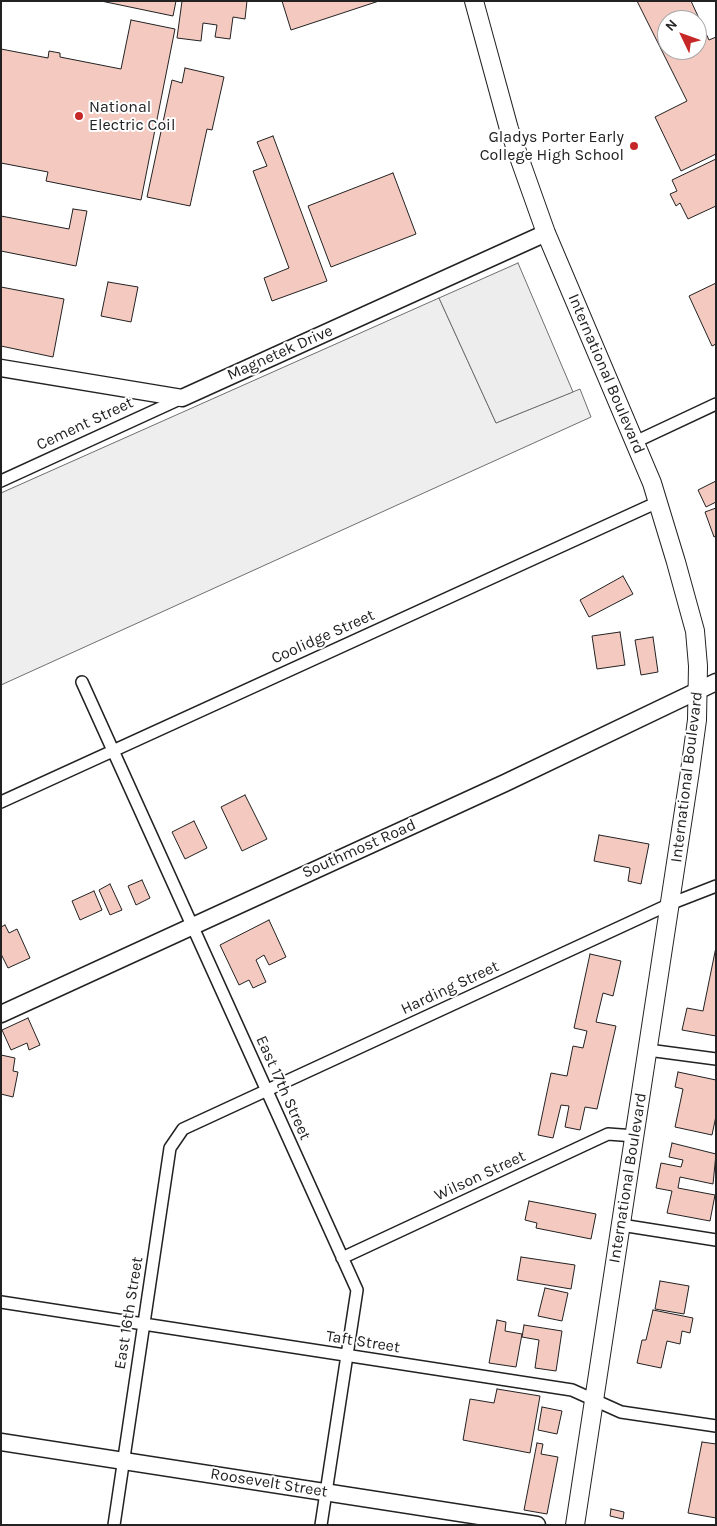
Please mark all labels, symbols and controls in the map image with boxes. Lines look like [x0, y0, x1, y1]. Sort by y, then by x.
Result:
north arrow [657, 10, 707, 60]
text: N [662, 16, 681, 35]
place label: National Electric Coil [89, 97, 175, 135]
marker: National Electric Coil [73, 110, 85, 122]
place label: Gladys Porter Early College High School [480, 127, 624, 165]
marker: Gladys Porter Early College High School [628, 140, 640, 152]
street label: International Boulevard [564, 291, 648, 457]
street label: Magnetek Drive [224, 321, 336, 385]
street label: Cement Street [34, 393, 136, 455]
street label: Coolidge Street [268, 606, 378, 668]
street label: International Boulevard [667, 690, 707, 864]
street label: Southmost Road [299, 815, 419, 883]
street label: Harding Street [398, 957, 502, 1019]
street label: East 17th Street [251, 1033, 315, 1143]
street label: International Boulevard [605, 1092, 651, 1264]
street label: Wilson Street [431, 1147, 529, 1205]
street label: East 16th Street [111, 1255, 147, 1371]
street label: Taft Street [325, 1327, 401, 1357]
street label: Roosevelt Street [209, 1464, 329, 1502]

